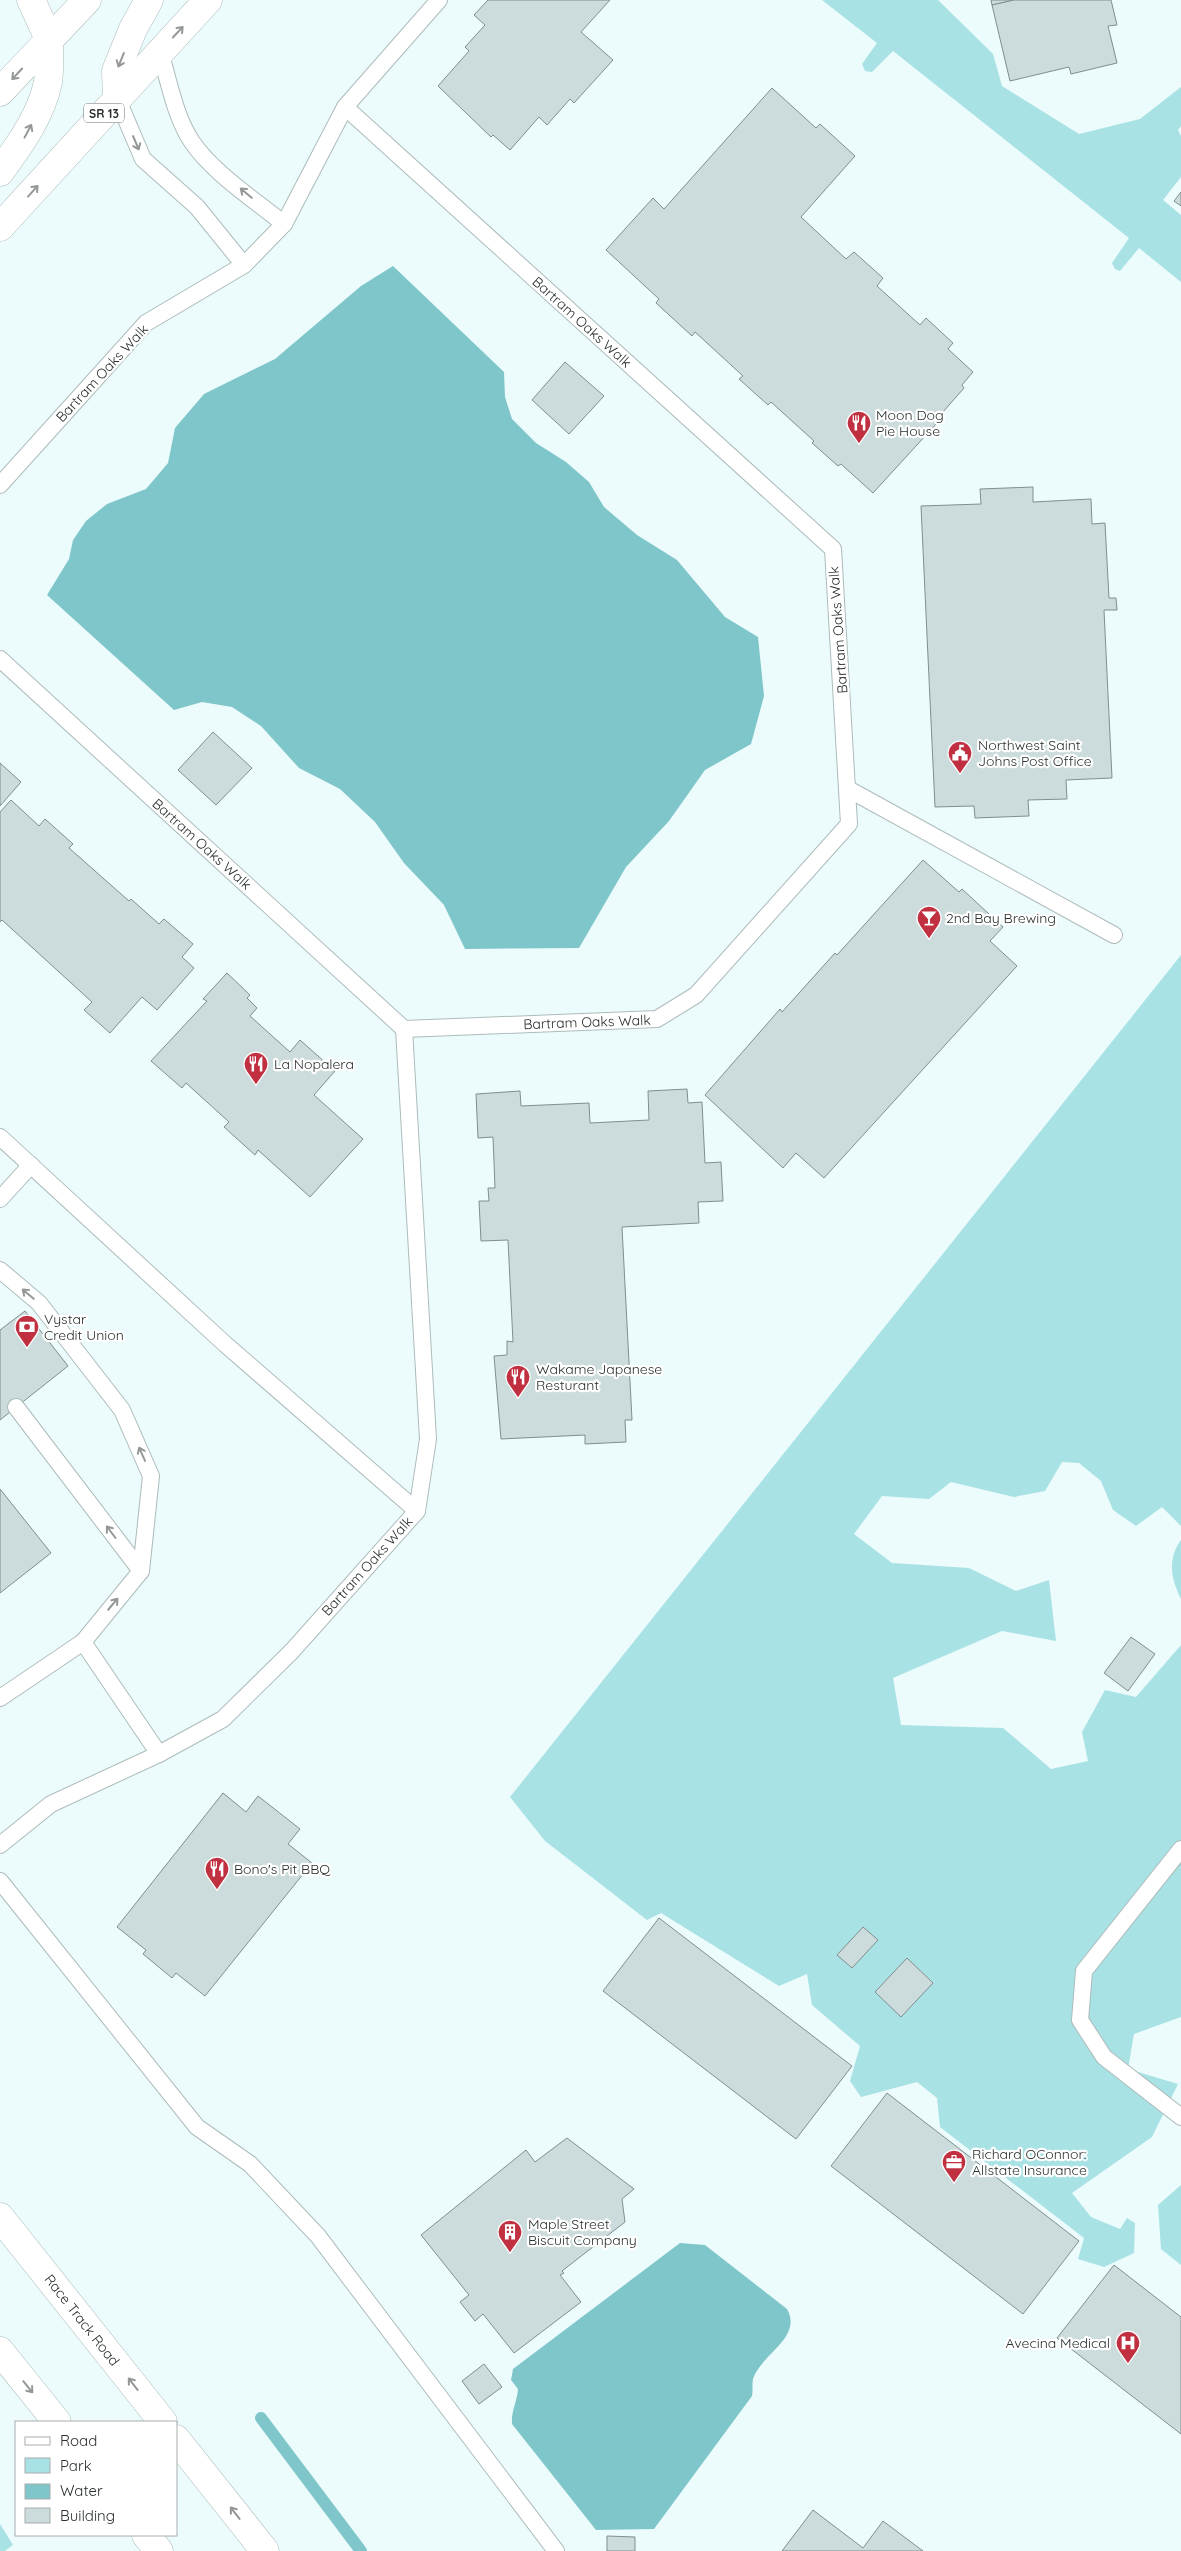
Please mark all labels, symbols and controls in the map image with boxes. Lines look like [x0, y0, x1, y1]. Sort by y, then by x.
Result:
one-way arrow [172, 26, 184, 39]
one-way arrow [115, 52, 125, 67]
one-way arrow [11, 67, 23, 80]
road number: SR 13 [84, 104, 124, 122]
one-way arrow [23, 125, 33, 139]
one-way arrow [132, 135, 142, 150]
one-way arrow [27, 184, 39, 197]
one-way arrow [240, 187, 253, 199]
street label: Bartram Oaks Walk [529, 273, 635, 371]
street label: Bartram Oaks Walk [52, 320, 152, 426]
place label: Moon Dog Pie House [876, 406, 944, 440]
restaurant icon: Moon Dog Pie House [846, 410, 872, 444]
street label: Bartram Oaks Walk [825, 566, 851, 694]
place label: Northwest Saint Johns Post Office [978, 736, 1092, 770]
public building icon: Northwest Saint Johns Post Office [947, 740, 973, 774]
street label: Bartram Oaks Walk [149, 795, 255, 893]
bar icon: 2nd Bay Brewing [916, 905, 942, 939]
place label: 2nd Bay Brewing [946, 909, 1056, 927]
street label: Bartram Oaks Walk [523, 1011, 651, 1033]
restaurant icon: La Nopalera [243, 1051, 269, 1085]
place label: La Nopalera [274, 1055, 354, 1073]
one-way arrow [22, 1288, 35, 1300]
place label: Vystar Credit Union [44, 1310, 124, 1344]
bank icon: Vystar Credit Union [14, 1314, 40, 1348]
place label: Wakame Japanese Resturant [536, 1360, 662, 1394]
restaurant icon: Wakame Japanese Resturant [505, 1364, 531, 1398]
one-way arrow [136, 1447, 146, 1462]
street label: Bartram Oaks Walk [318, 1513, 416, 1619]
one-way arrow [106, 1526, 117, 1539]
one-way arrow [108, 1598, 119, 1611]
restaurant icon: Bono's Pit BBQ [204, 1856, 230, 1890]
place label: Bono's Pit BBQ [234, 1860, 331, 1878]
place label: Richard OConnor: Allstate Insurance [972, 2145, 1087, 2179]
office icon: Richard OConnor: Allstate Insurance [941, 2149, 967, 2183]
place label: Maple Street Biscuit Company [528, 2215, 637, 2249]
building icon: Maple Street Biscuit Company [497, 2219, 523, 2253]
street label: Race Track Road [41, 2271, 123, 2369]
hospital icon: Avecina Medical [1115, 2330, 1141, 2364]
place label: Avecina Medical [1006, 2334, 1110, 2352]
one-way arrow [127, 2378, 138, 2391]
one-way arrow [23, 2380, 34, 2393]
legend [15, 2421, 178, 2536]
text: Road [60, 2431, 97, 2450]
text: Park [60, 2456, 92, 2475]
text: Water [60, 2481, 103, 2500]
text: Building [60, 2506, 115, 2525]
one-way arrow [229, 2507, 240, 2520]

